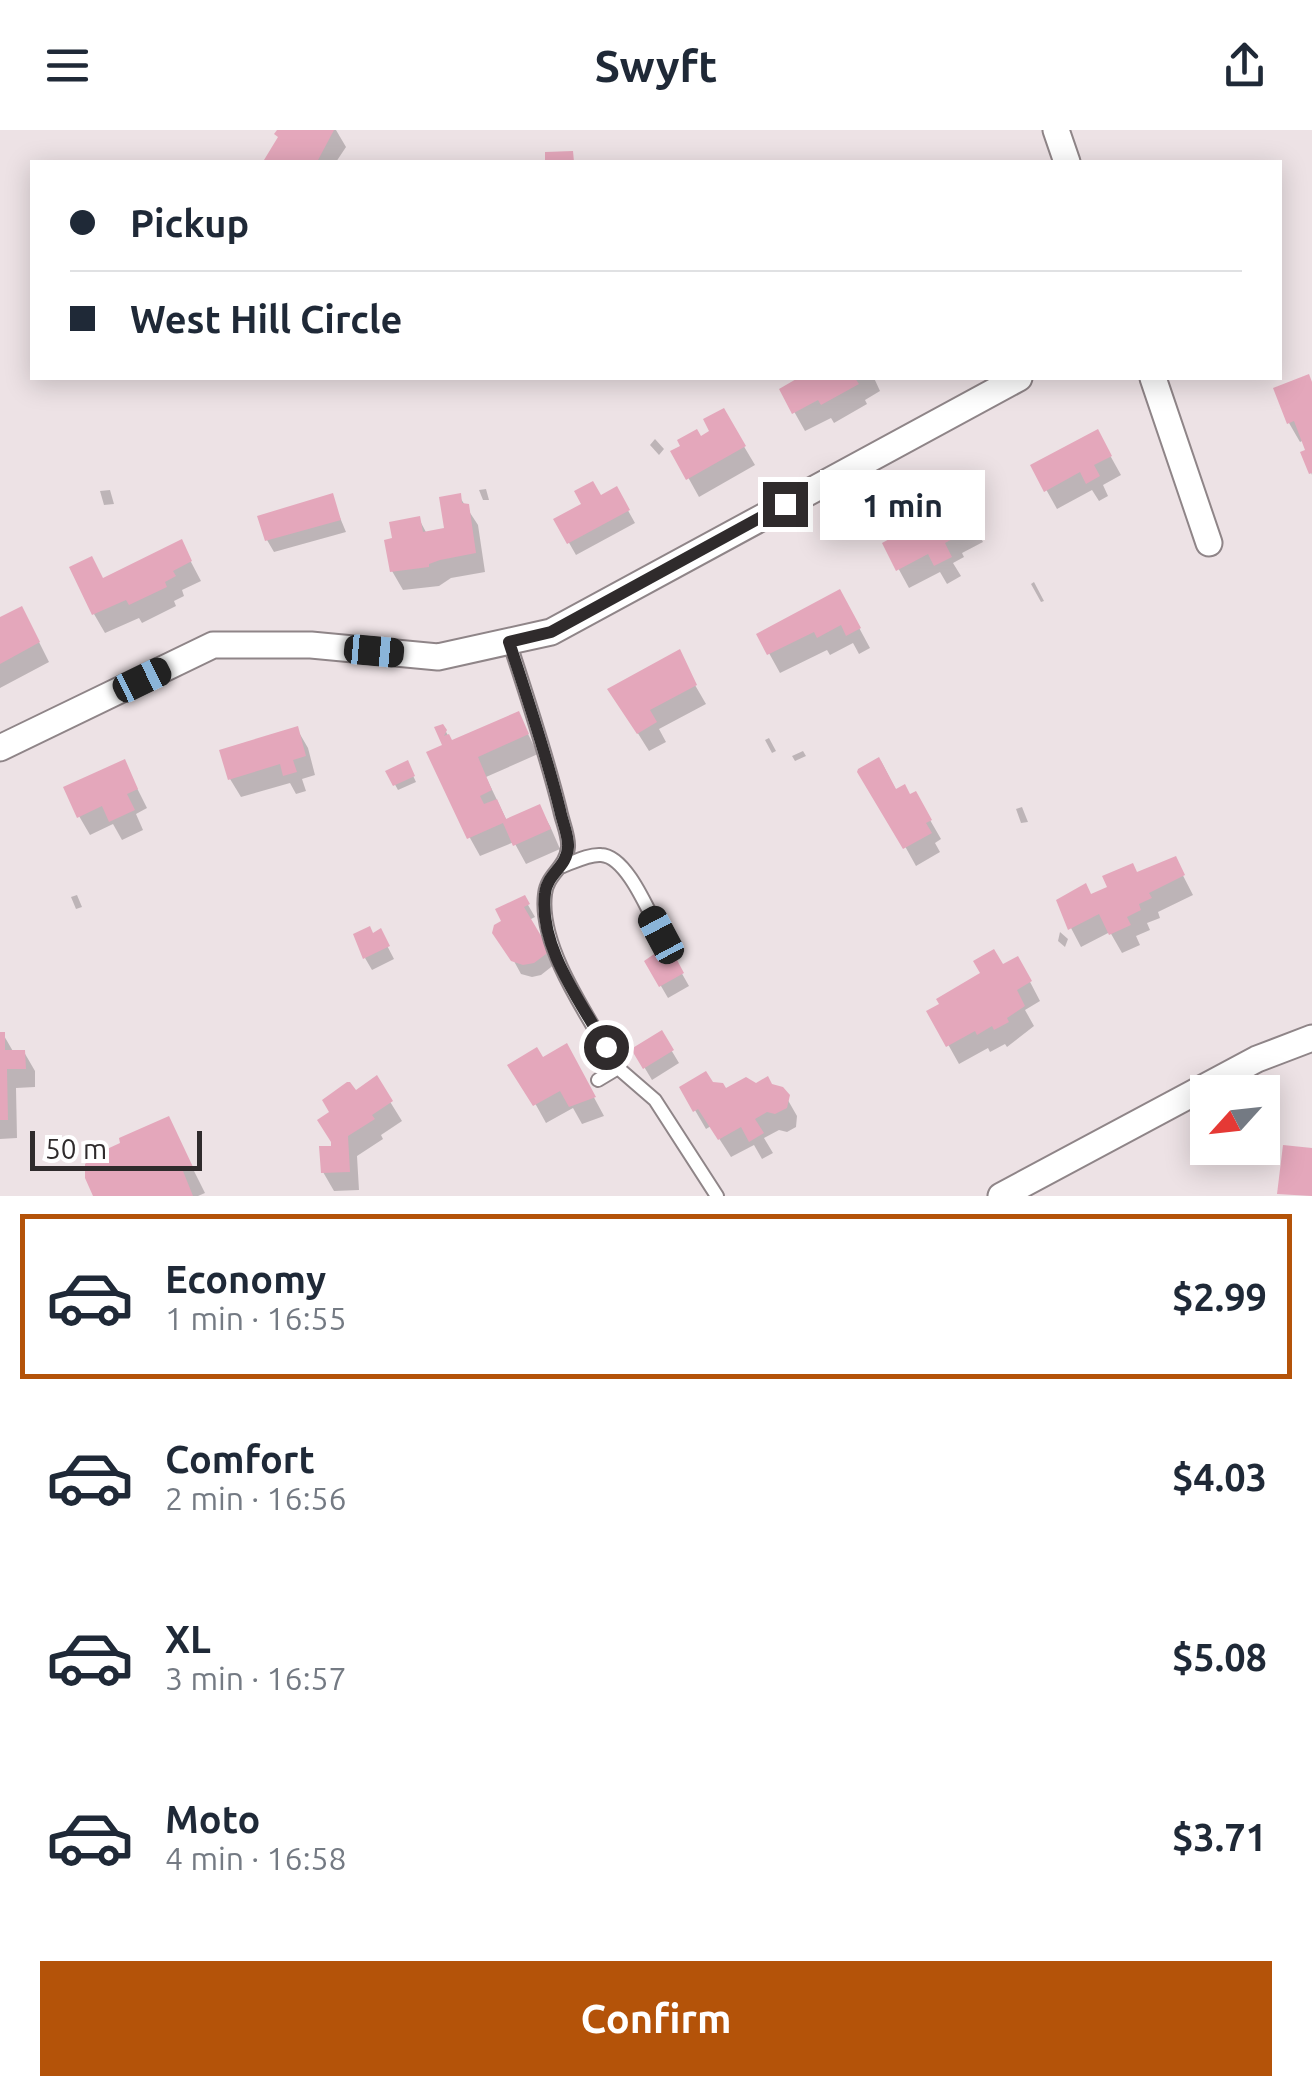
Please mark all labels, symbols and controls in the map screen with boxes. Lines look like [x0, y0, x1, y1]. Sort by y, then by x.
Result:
icon: menu [40, 38, 95, 93]
icon: share [1217, 38, 1272, 93]
text: Swyft [594, 40, 718, 91]
text: Pickup [130, 202, 249, 244]
text: West Hill Circle [130, 298, 402, 340]
callout: 1 min [820, 469, 985, 539]
route end [763, 482, 808, 527]
text: 1 min [862, 487, 943, 523]
car [343, 633, 405, 669]
car [108, 653, 176, 707]
car [634, 901, 688, 969]
route start [584, 1025, 629, 1070]
north arrow [1190, 1075, 1280, 1165]
map controls [1190, 1075, 1280, 1165]
scale bar [30, 1126, 202, 1170]
text: 50 m [45, 1133, 107, 1164]
icon: car [45, 1252, 135, 1342]
text: Economy [165, 1258, 326, 1300]
text: $2.99 [1172, 1276, 1267, 1318]
text: 1 min · 16:55 [165, 1300, 347, 1336]
icon: car [45, 1432, 135, 1522]
text: Comfort [165, 1438, 315, 1480]
text: $4.03 [1172, 1456, 1267, 1498]
text: 2 min · 16:56 [165, 1480, 347, 1516]
icon: car [45, 1612, 135, 1702]
text: XL [165, 1618, 211, 1660]
text: $5.08 [1172, 1636, 1267, 1678]
text: 3 min · 16:57 [165, 1660, 347, 1696]
icon: car [45, 1792, 135, 1882]
text: Moto [165, 1798, 260, 1840]
text: $3.71 [1172, 1816, 1267, 1858]
text: 4 min · 16:58 [165, 1840, 347, 1876]
button: Confirm [40, 1961, 1272, 2076]

